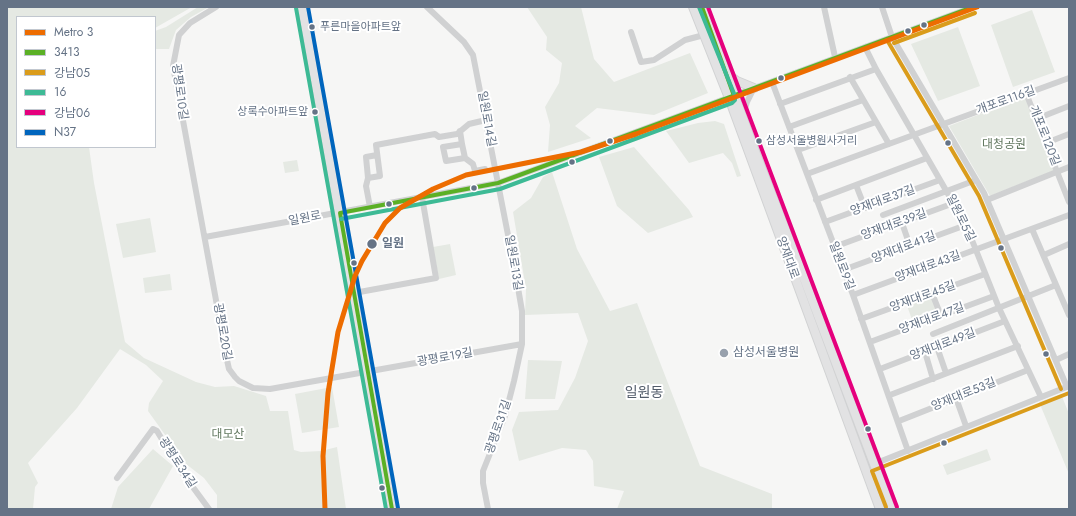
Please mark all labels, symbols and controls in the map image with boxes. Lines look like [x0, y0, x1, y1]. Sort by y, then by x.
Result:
legend [16, 16, 156, 148]
place label: 푸른마을아파트앞 [320, 20, 401, 34]
unlabelled marker [919, 20, 929, 30]
marker: 푸른마을아파트앞 [307, 22, 317, 32]
text: Metro 3 [54, 23, 93, 41]
unlabelled marker [903, 26, 913, 36]
text: 3413 [54, 43, 80, 61]
street label: 광평로10길 [168, 63, 190, 121]
text: 강남05 [54, 64, 90, 82]
unlabelled marker [776, 73, 786, 83]
text: 16 [54, 83, 66, 101]
street label: 개포로116길 [974, 84, 1038, 118]
street label: 일원로14길 [474, 90, 498, 148]
text: 강남06 [54, 104, 90, 122]
street label: 개포로120길 [1025, 104, 1063, 168]
place label: 상록수아파트앞 [237, 105, 308, 119]
marker: 상록수아파트앞 [310, 107, 320, 117]
text: N37 [54, 123, 76, 141]
place label: 삼성서울병원사거리 [766, 134, 857, 148]
unlabelled marker [605, 136, 615, 146]
marker: 삼성서울병원사거리 [754, 136, 764, 146]
unlabelled marker [943, 138, 953, 148]
park label: 대청공원 [982, 138, 1026, 152]
unlabelled marker [567, 157, 577, 167]
unlabelled marker [469, 183, 479, 193]
street label: 양재대로37길 [849, 183, 917, 219]
street label: 일원로5길 [942, 192, 978, 244]
unlabelled marker [384, 199, 394, 209]
street label: 양재대로39길 [859, 206, 929, 244]
street label: 일원로 [287, 209, 323, 229]
street label: 양재대로41길 [870, 229, 938, 267]
street label: 일원로13길 [501, 234, 525, 292]
street label: 양재대로 [773, 235, 801, 281]
marker: 일원 [365, 237, 379, 251]
place label: 일원 [382, 237, 404, 251]
street label: 일원로9길 [825, 240, 857, 292]
unlabelled marker [996, 243, 1006, 253]
street label: 양재대로43길 [893, 248, 963, 286]
unlabelled marker [349, 258, 359, 268]
street label: 양재대로45길 [888, 278, 958, 316]
street label: 양재대로47길 [897, 301, 967, 337]
street label: 광평로20길 [210, 302, 234, 362]
street label: 양재대로49길 [908, 326, 978, 364]
street label: 광평로19길 [416, 346, 474, 370]
place label: 삼성서울병원 [733, 346, 799, 360]
marker: 삼성서울병원 [718, 347, 730, 359]
unlabelled marker [1041, 349, 1051, 359]
street label: 양재대로53길 [930, 375, 998, 415]
district label: 일원동 [625, 386, 663, 402]
street label: 광평로31길 [483, 398, 515, 456]
unlabelled marker [863, 424, 873, 434]
park label: 대모산 [211, 428, 245, 442]
street label: 광평로34길 [155, 435, 199, 491]
unlabelled marker [939, 438, 949, 448]
unlabelled marker [377, 483, 387, 493]

